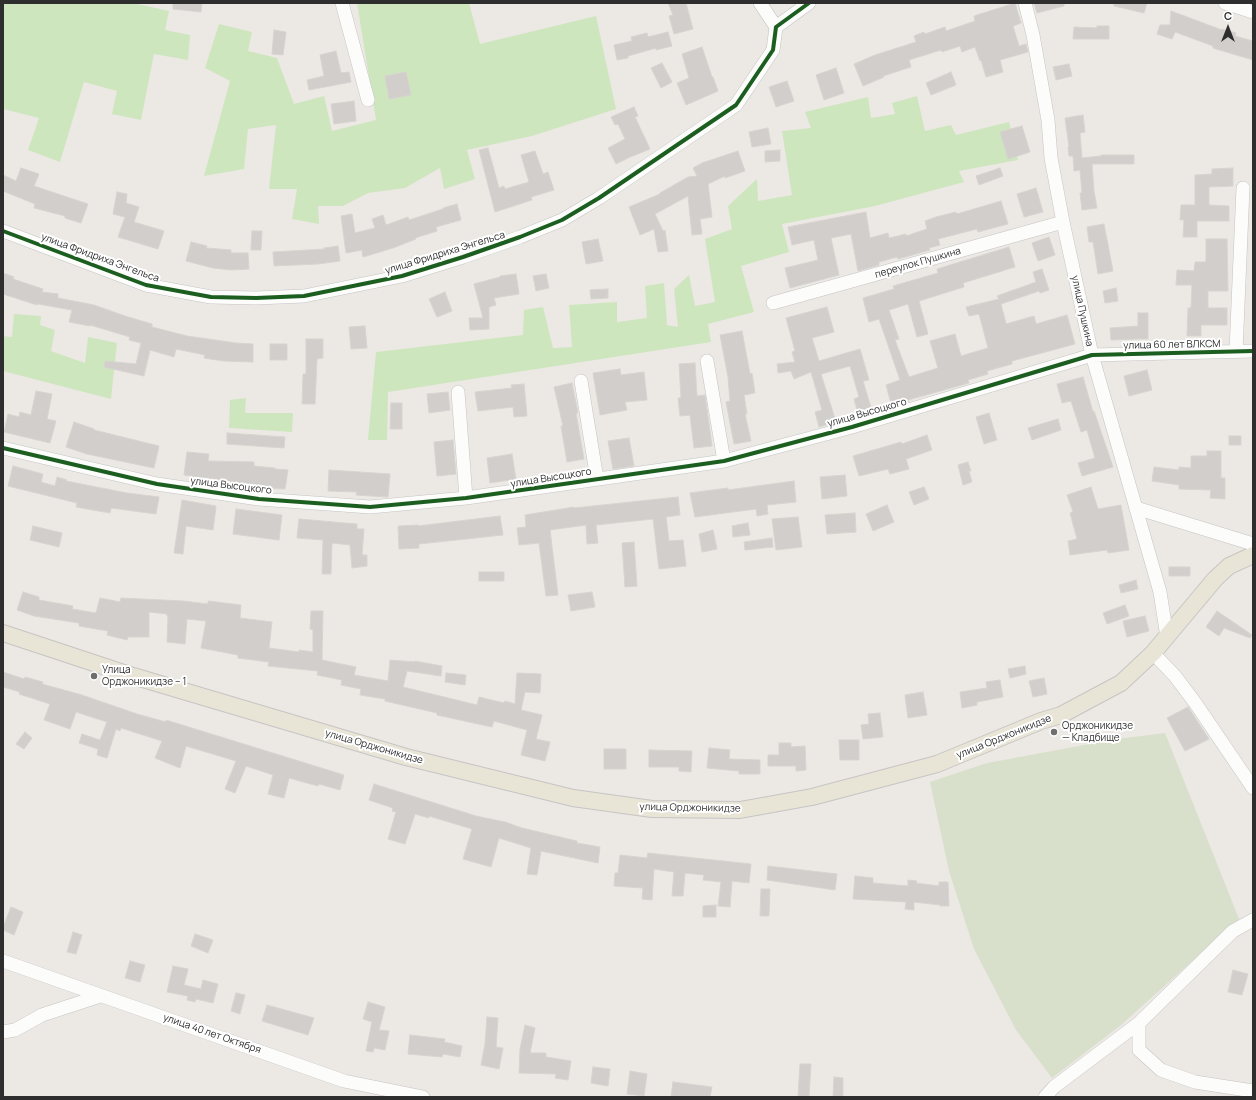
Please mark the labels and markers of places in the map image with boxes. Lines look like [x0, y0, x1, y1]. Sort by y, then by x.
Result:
place label: Улица Орджоникидзе – 1 [102, 664, 186, 688]
marker: Улица Орджоникидзе – 1 [89, 671, 99, 681]
place label: Орджоникидзе — Кладбище [1062, 720, 1133, 744]
marker: Орджоникидзе — Кладбище [1049, 727, 1059, 737]

